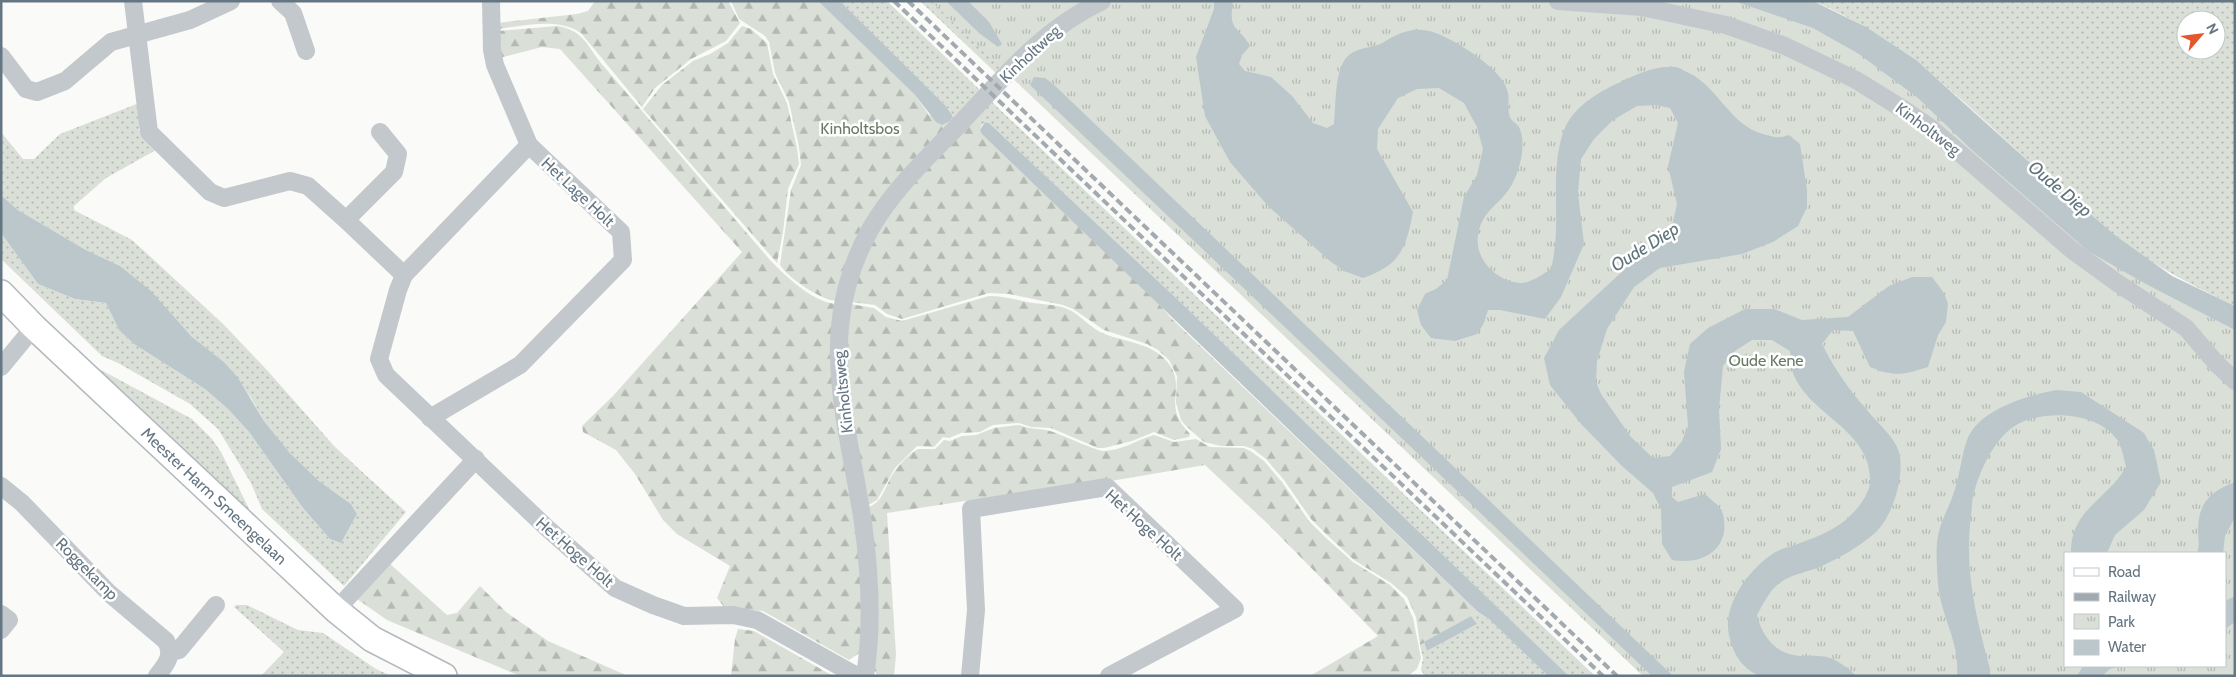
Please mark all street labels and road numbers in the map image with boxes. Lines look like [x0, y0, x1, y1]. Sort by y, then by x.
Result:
street label: Kinholtweg [996, 20, 1065, 87]
street label: Kinholtweg [1892, 99, 1965, 160]
street label: Het Lage Holt [538, 153, 619, 231]
street label: Kinholtsweg [829, 349, 857, 434]
street label: Meester Harm Smeengelaan [137, 423, 291, 569]
street label: Het Hoge Holt [1102, 486, 1187, 565]
street label: Het Hoge Holt [532, 513, 618, 591]
street label: Roggekamp [52, 534, 122, 604]

